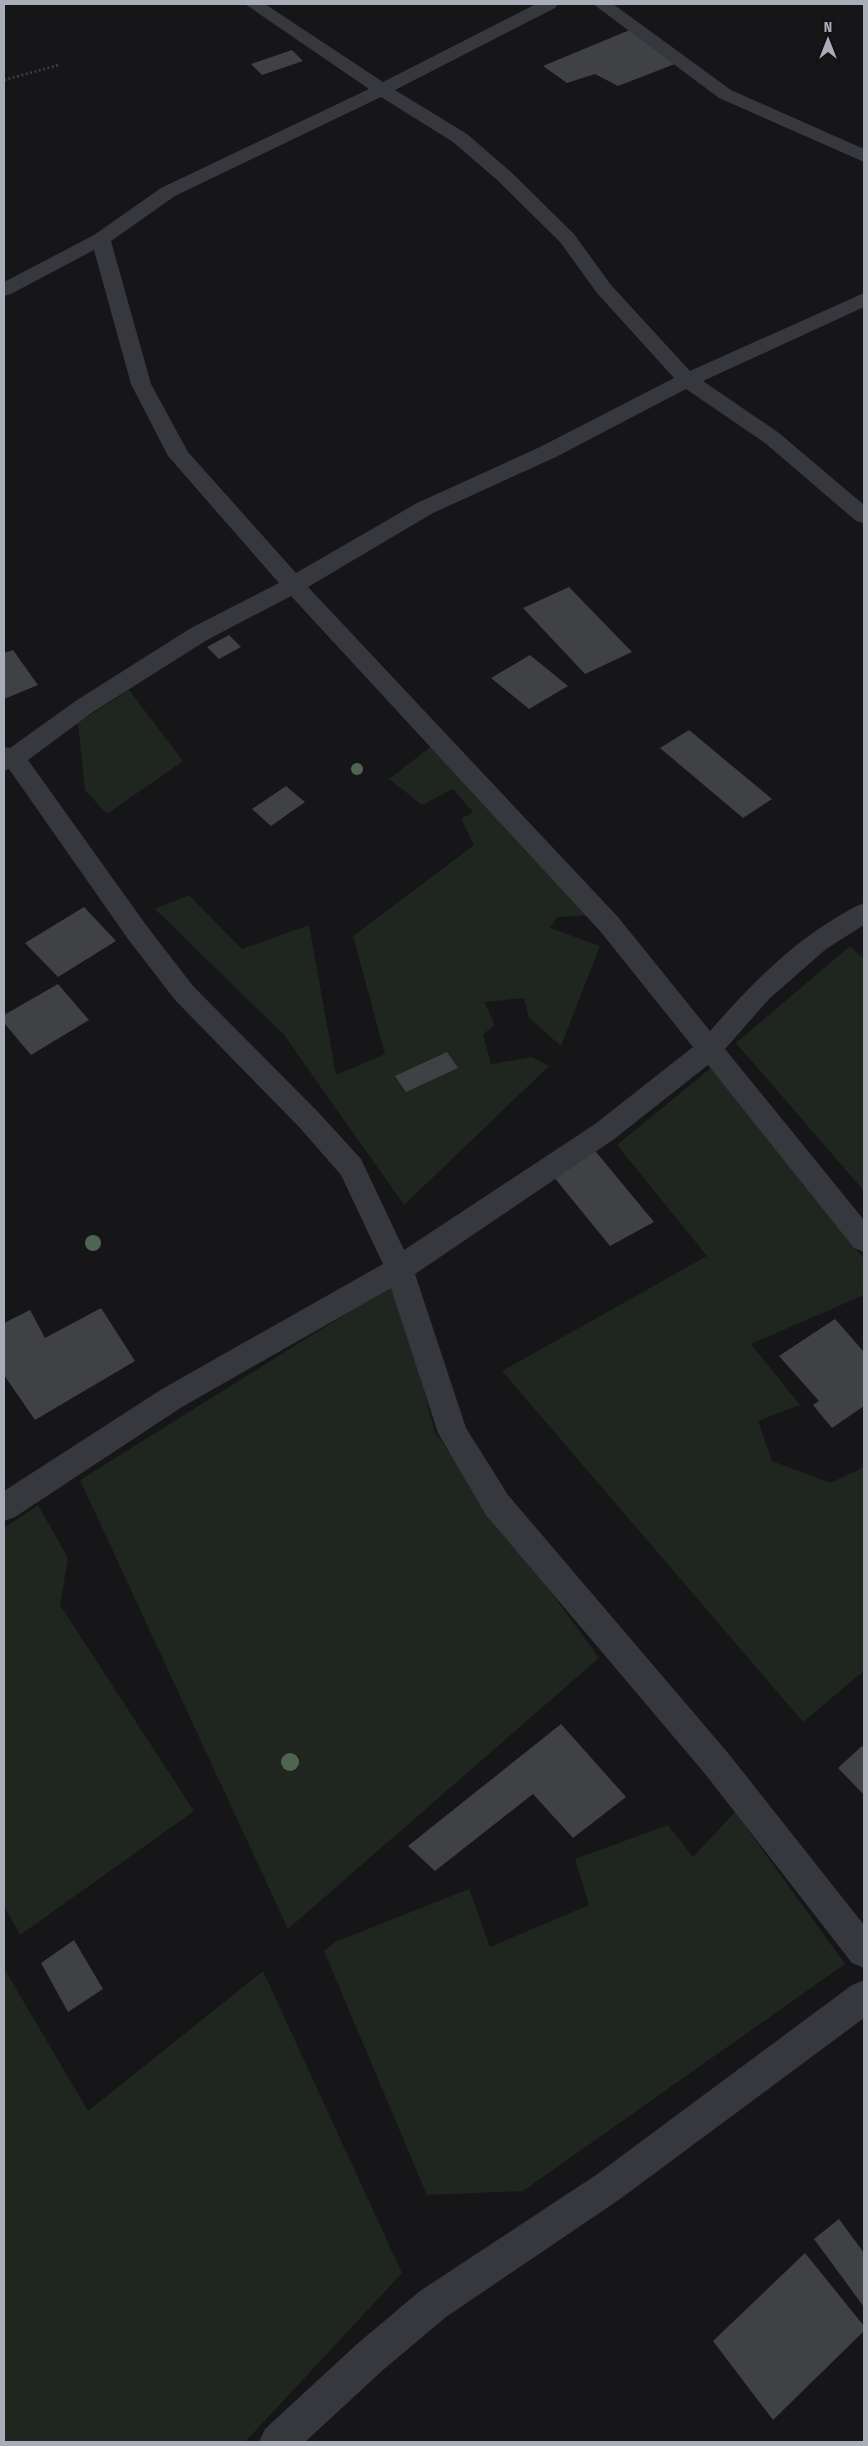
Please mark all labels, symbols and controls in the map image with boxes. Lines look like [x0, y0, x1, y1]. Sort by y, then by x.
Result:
north arrow [803, 15, 853, 65]
text: N [824, 19, 832, 36]

